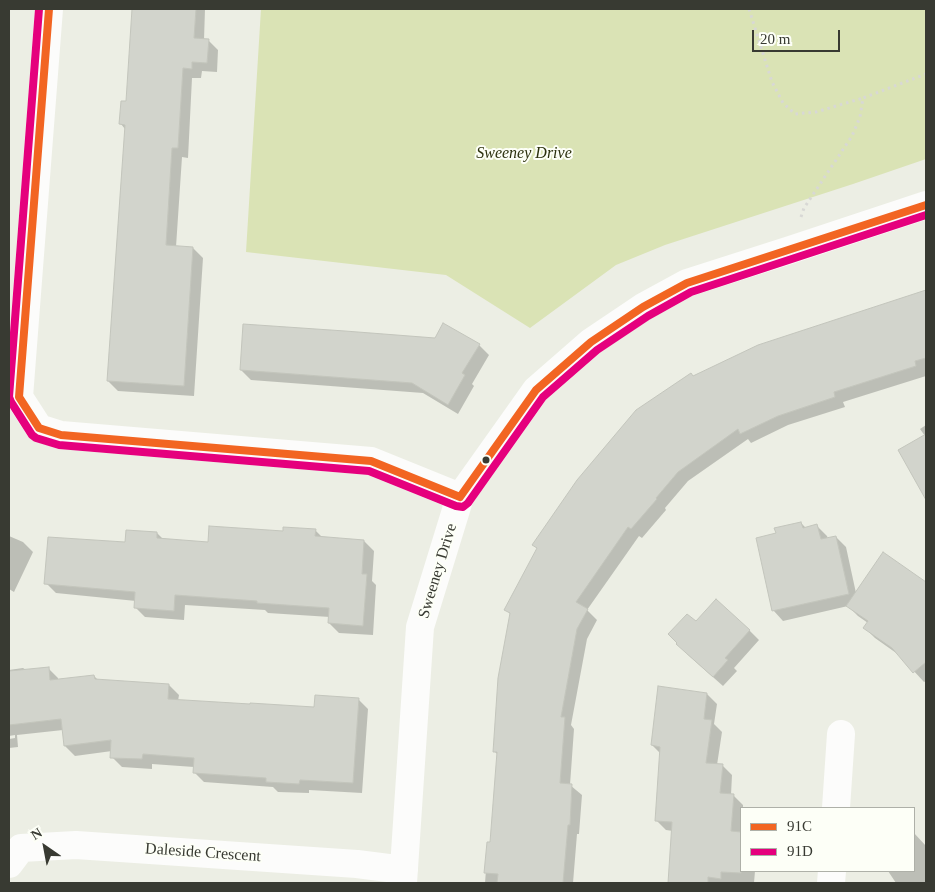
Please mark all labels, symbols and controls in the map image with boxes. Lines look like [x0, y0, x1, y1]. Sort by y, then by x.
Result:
scale bar [755, 20, 842, 52]
text: 20 m [760, 31, 790, 47]
park label: Sweeney Drive [476, 144, 572, 164]
unlabelled marker [481, 455, 491, 465]
street label: Sweeney Drive [414, 521, 462, 621]
legend [740, 807, 915, 872]
text: 91C [787, 818, 812, 834]
north arrow [20, 822, 70, 872]
text: N [28, 825, 45, 843]
street label: Daleside Crescent [144, 839, 262, 867]
text: 91D [787, 843, 813, 859]

